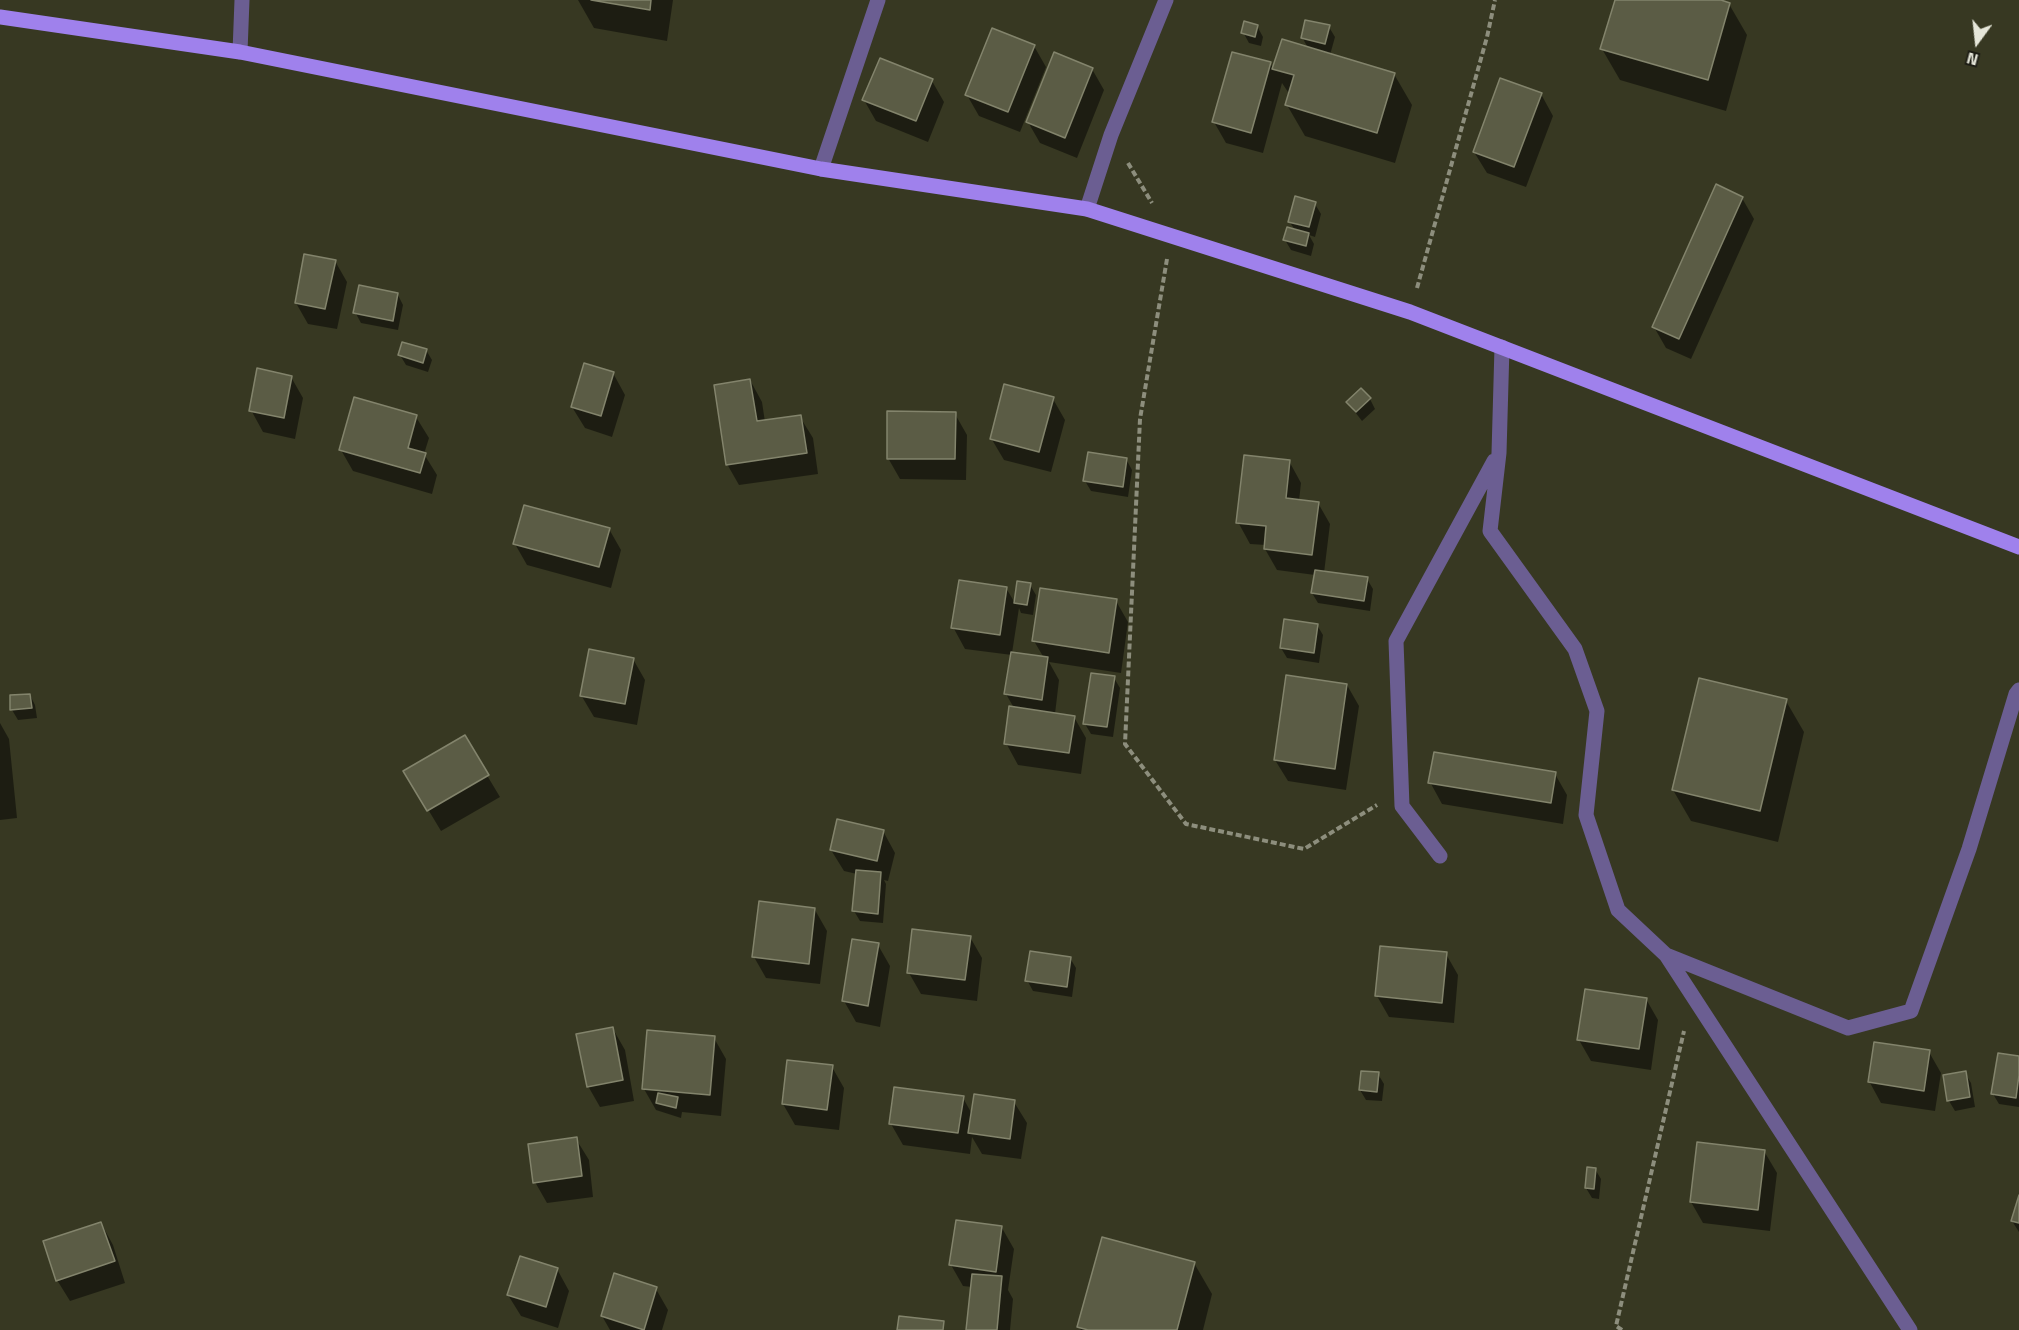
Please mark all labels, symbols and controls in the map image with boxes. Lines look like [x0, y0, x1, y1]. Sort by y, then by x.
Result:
north arrow [1947, 12, 2007, 72]
text: N [1964, 46, 1981, 72]

